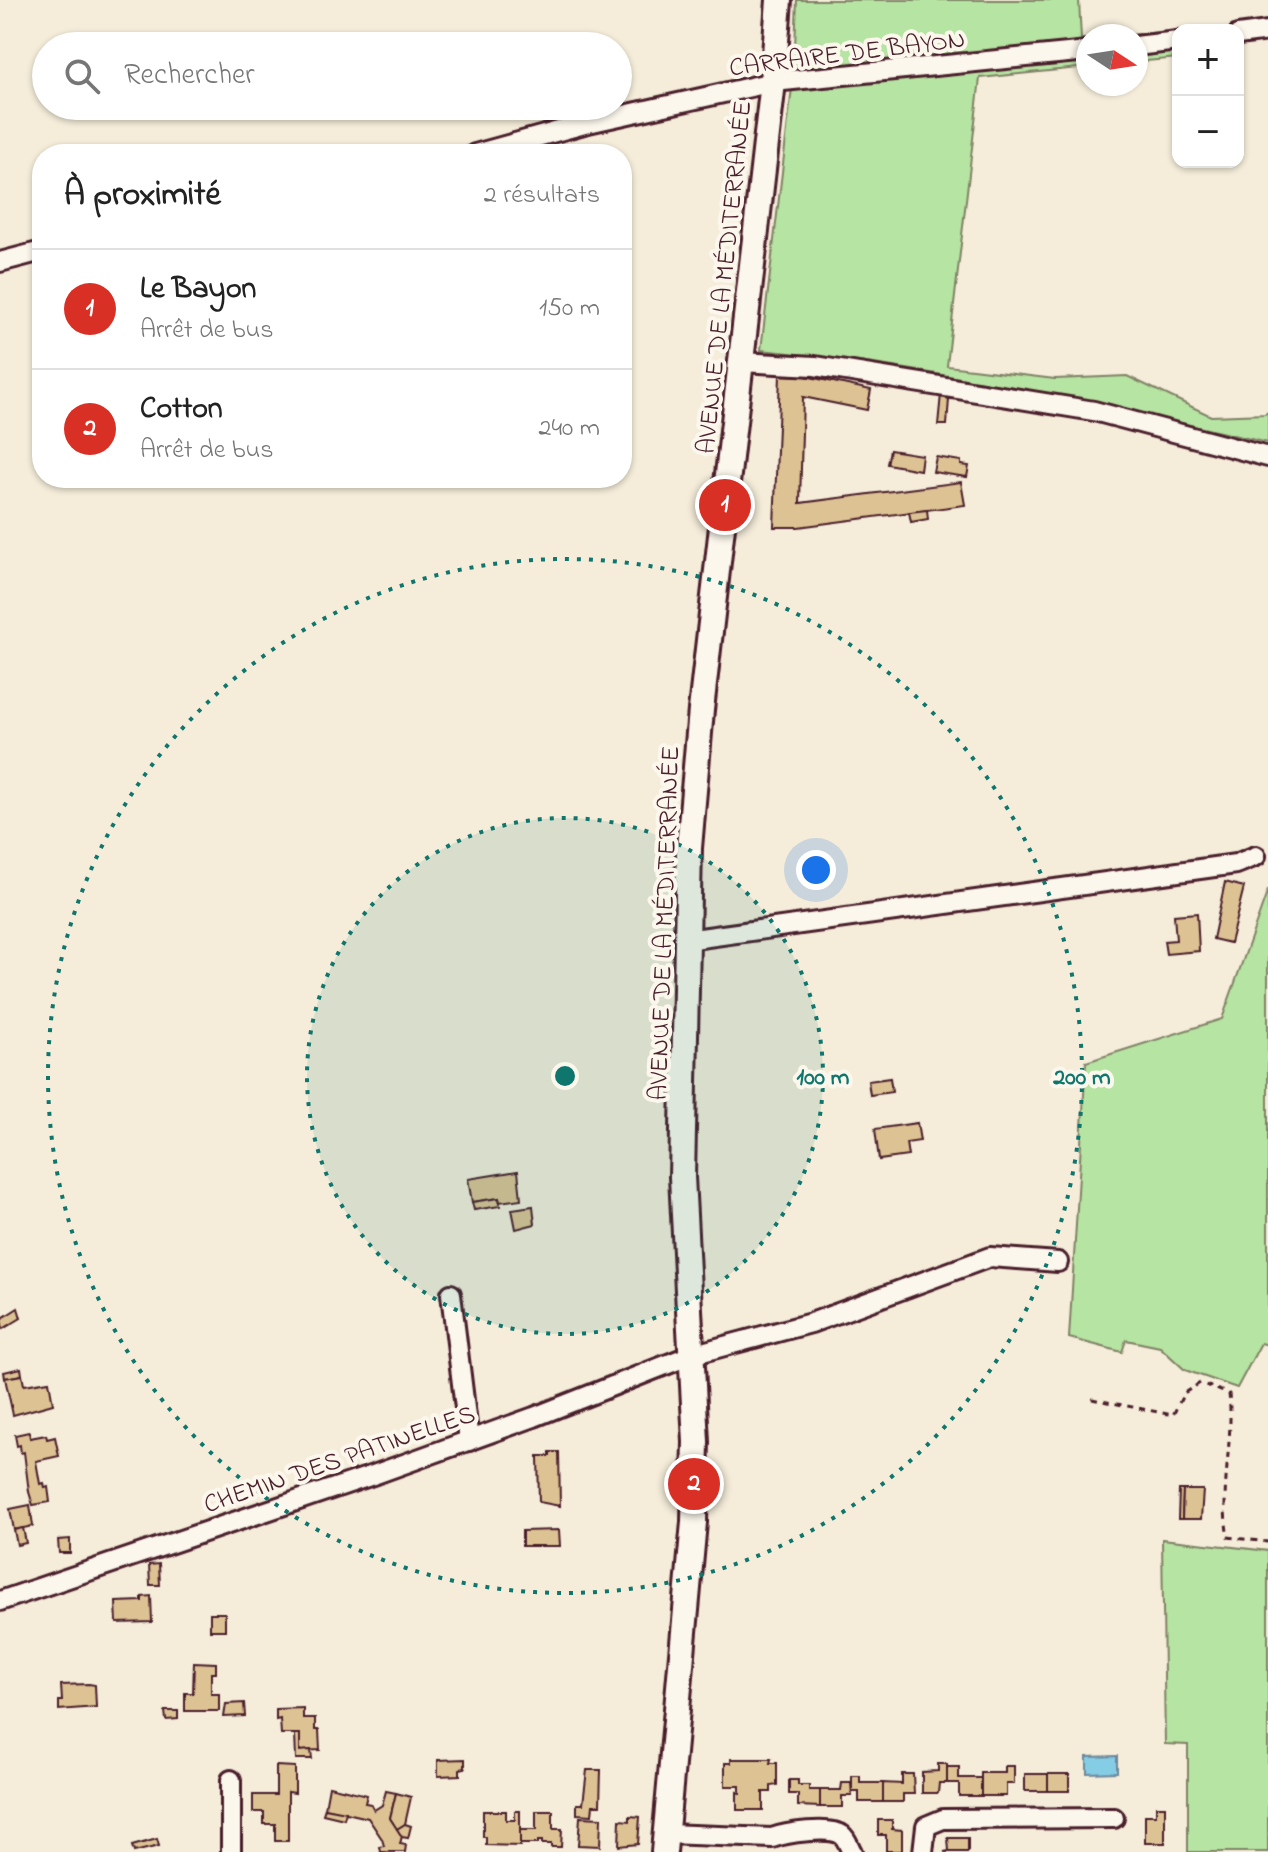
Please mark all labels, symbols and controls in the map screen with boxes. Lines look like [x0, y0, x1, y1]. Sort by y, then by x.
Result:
street label: CARRAIRE DE BAYON [727, 22, 967, 88]
north arrow [1076, 24, 1148, 96]
map controls [1172, 24, 1244, 168]
button: + [1172, 24, 1244, 96]
search box [32, 32, 632, 120]
icon: search [60, 54, 104, 98]
text: Rechercher [124, 54, 255, 98]
button: − [1172, 96, 1244, 168]
street label: AVENUE DE LA MÉDITERRANÉE [689, 99, 763, 456]
text: À proximité [64, 171, 221, 221]
text: 2 résultats [484, 177, 600, 215]
text: Le Bayon [140, 268, 256, 312]
text: 1 [86, 290, 94, 328]
text: 150 m [539, 290, 600, 328]
text: Arrêt de bus [140, 312, 274, 350]
text: Cotton [140, 388, 223, 432]
text: 2 [84, 410, 96, 448]
text: 240 m [538, 410, 600, 448]
text: Arrêt de bus [140, 432, 274, 470]
pin: 1 [699, 475, 751, 535]
street label: AVENUE DE LA MÉDITERRANÉE [641, 745, 691, 1101]
your location [796, 850, 836, 890]
text: 100 m [797, 1061, 850, 1096]
text: 200 m [1052, 1061, 1111, 1096]
centre of rings [551, 1062, 579, 1090]
street label: CHEMIN DES PATINELLES [199, 1397, 481, 1525]
pin: 2 [668, 1454, 720, 1514]

